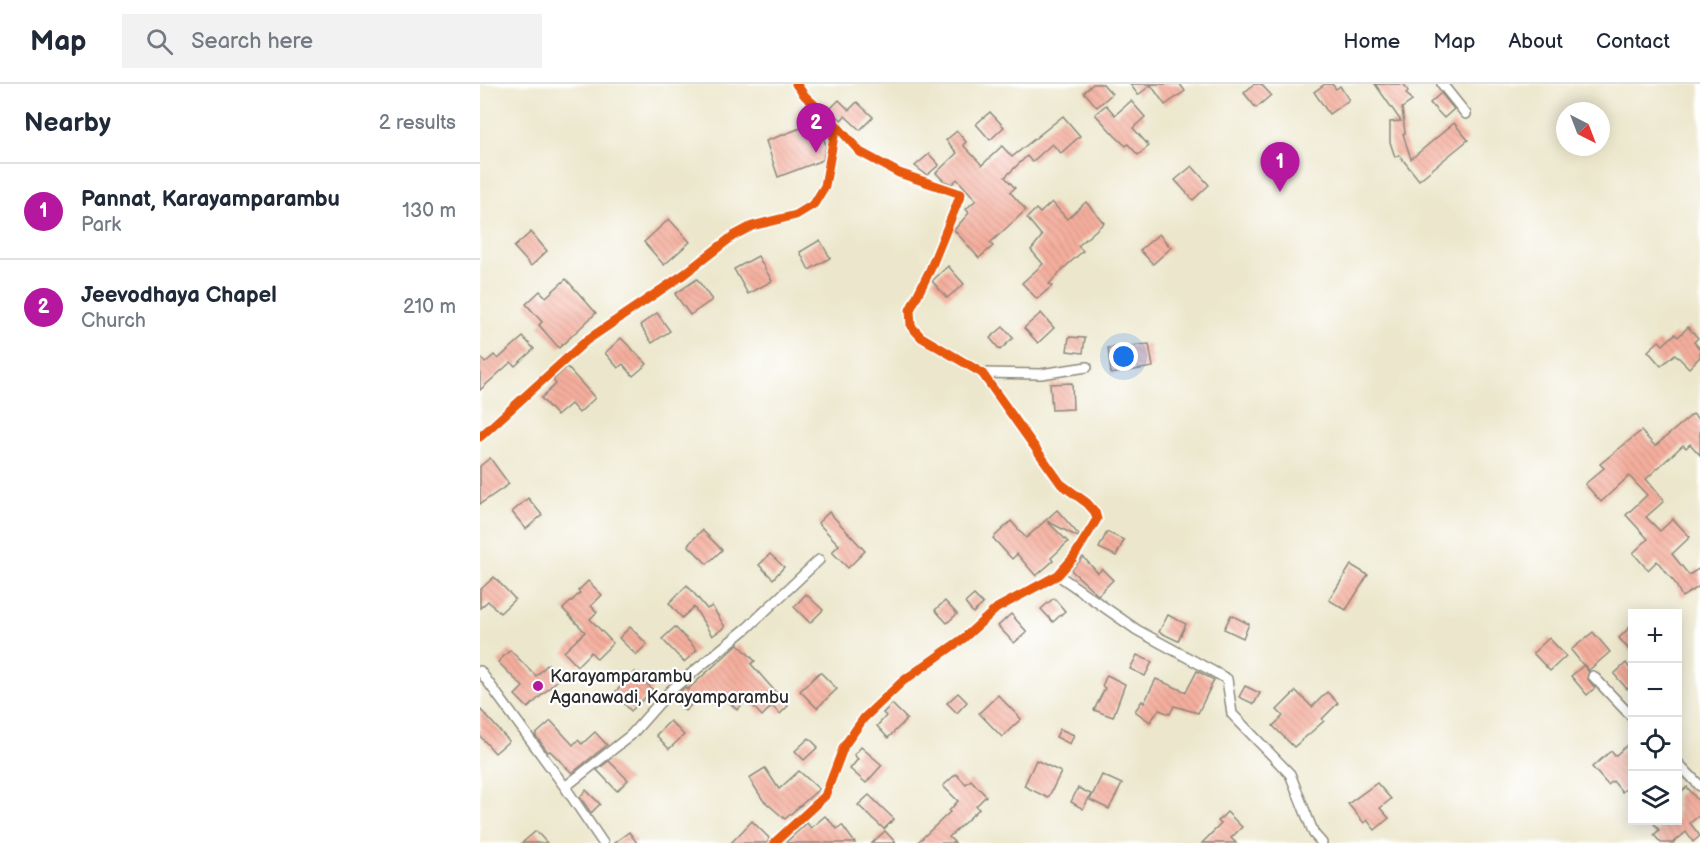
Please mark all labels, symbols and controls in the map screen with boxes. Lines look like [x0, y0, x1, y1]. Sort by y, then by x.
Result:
search box [122, 14, 542, 68]
text: Map [30, 25, 86, 58]
icon: search [143, 25, 176, 58]
text: Search here [191, 28, 313, 55]
text: Home [1343, 29, 1400, 54]
text: Map [1433, 29, 1475, 54]
text: About [1508, 29, 1563, 54]
text: Contact [1596, 29, 1670, 54]
north arrow [1556, 102, 1610, 156]
pin: 2 [796, 104, 836, 153]
text: Nearby [24, 108, 111, 139]
text: 2 results [379, 111, 456, 135]
pin: 1 [1260, 142, 1300, 192]
text: Pannat, Karayamparambu [81, 186, 340, 213]
text: 1 [39, 199, 48, 223]
text: 130 m [402, 199, 456, 223]
text: Park [81, 213, 121, 237]
text: Jeevodhaya Chapel [81, 282, 277, 309]
text: 2 [38, 295, 49, 319]
text: 210 m [403, 295, 456, 319]
text: Church [81, 309, 146, 333]
your location [1109, 342, 1138, 371]
map controls [1628, 609, 1682, 825]
button: + [1628, 609, 1682, 663]
button: − [1628, 663, 1682, 717]
place label: Karayamparambu Aganawadi, Karayamparambu [550, 666, 789, 708]
marker: Karayamparambu Aganawadi, Karayamparambu [531, 679, 545, 693]
button: locate [1628, 717, 1682, 771]
button: layers [1628, 771, 1682, 825]

